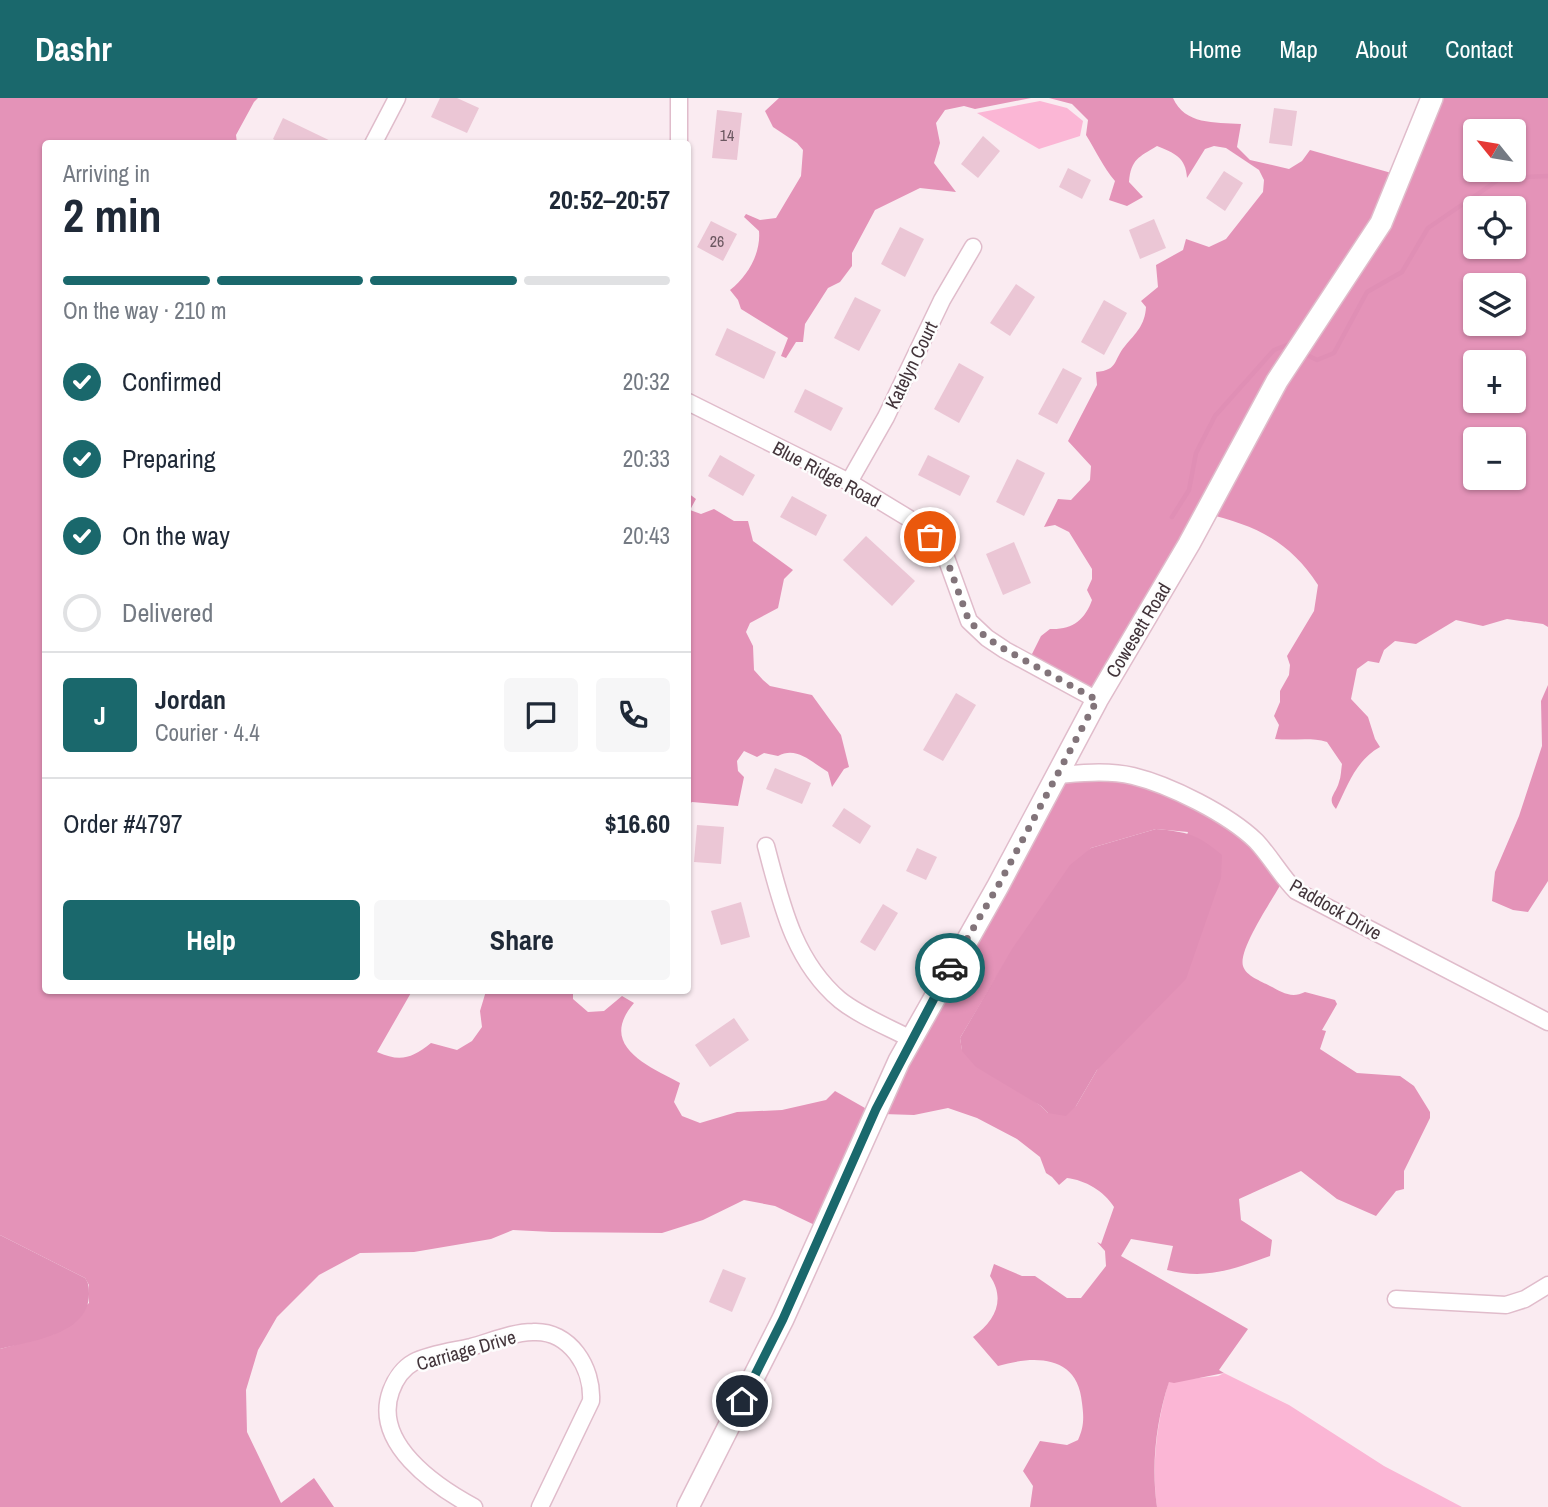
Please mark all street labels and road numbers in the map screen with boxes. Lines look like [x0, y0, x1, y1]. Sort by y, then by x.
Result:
street label: Katelyn Court [879, 316, 944, 413]
street label: Blue Ridge Road [769, 435, 885, 513]
street label: Cowesett Road [1099, 578, 1177, 682]
street label: Paddock Drive [1285, 872, 1387, 946]
street label: Carriage Drive [413, 1323, 519, 1377]

